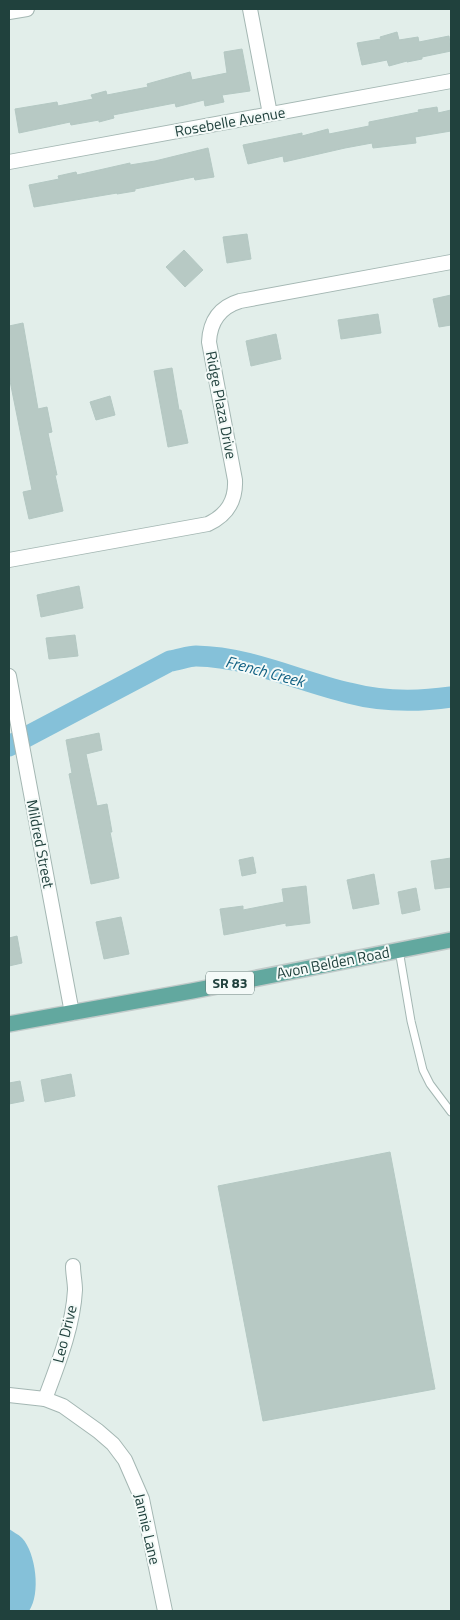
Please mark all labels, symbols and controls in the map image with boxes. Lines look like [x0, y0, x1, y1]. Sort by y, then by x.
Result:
street label: Rosebelle Avenue [173, 100, 287, 143]
street label: Ridge Plaza Drive [200, 349, 243, 461]
water label: French Creek [223, 649, 309, 693]
street label: Mildred Street [21, 798, 60, 891]
street label: Avon Belden Road [274, 940, 391, 985]
road number: SR 83 [206, 971, 254, 994]
street label: Leo Drive [46, 1303, 83, 1365]
street label: Jannie Lane [128, 1491, 167, 1567]

